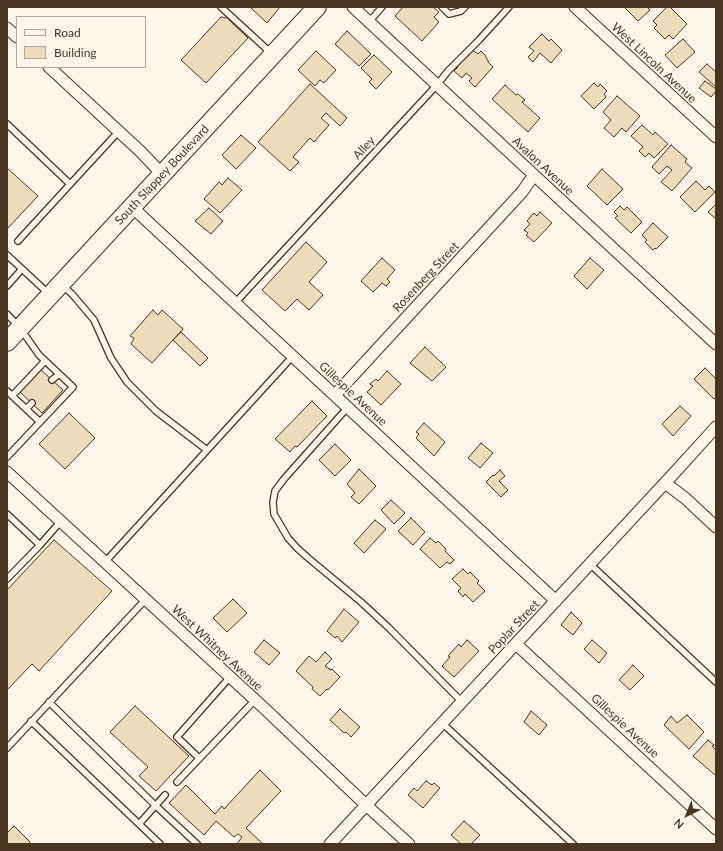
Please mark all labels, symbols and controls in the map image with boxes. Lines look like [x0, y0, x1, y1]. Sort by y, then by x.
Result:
legend [16, 16, 146, 68]
street label: West Lincoln Avenue [608, 20, 700, 106]
text: Road [54, 25, 81, 40]
text: Building [54, 45, 97, 60]
street label: South Slappey Boulevard [112, 122, 212, 228]
street label: Alley [350, 134, 378, 162]
street label: Avalon Avenue [509, 134, 577, 198]
street label: Rosenberg Street [390, 239, 462, 315]
street label: Gillespie Avenue [316, 359, 390, 429]
street label: Poplar Street [485, 597, 543, 657]
street label: West Whitney Avenue [169, 602, 265, 694]
street label: Gillespie Avenue [588, 691, 662, 761]
north arrow [667, 795, 707, 835]
text: N [671, 817, 686, 832]

